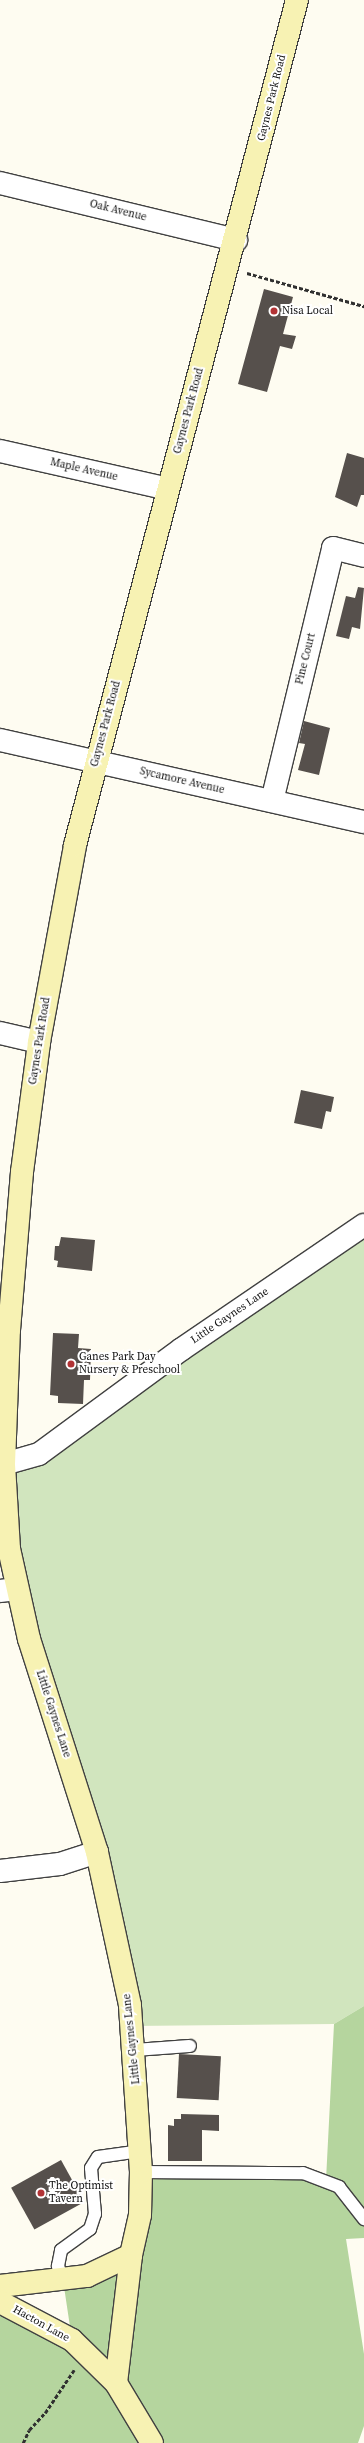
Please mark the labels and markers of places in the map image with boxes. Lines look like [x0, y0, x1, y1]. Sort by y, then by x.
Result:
place label: Nisa Local [282, 304, 333, 318]
marker: Nisa Local [269, 306, 279, 316]
place label: Ganes Park Day Nursery & Preschool [79, 1351, 180, 1377]
marker: Ganes Park Day Nursery & Preschool [66, 1359, 76, 1369]
place label: The Optimist Tavern [49, 2180, 113, 2206]
marker: The Optimist Tavern [36, 2188, 46, 2198]

